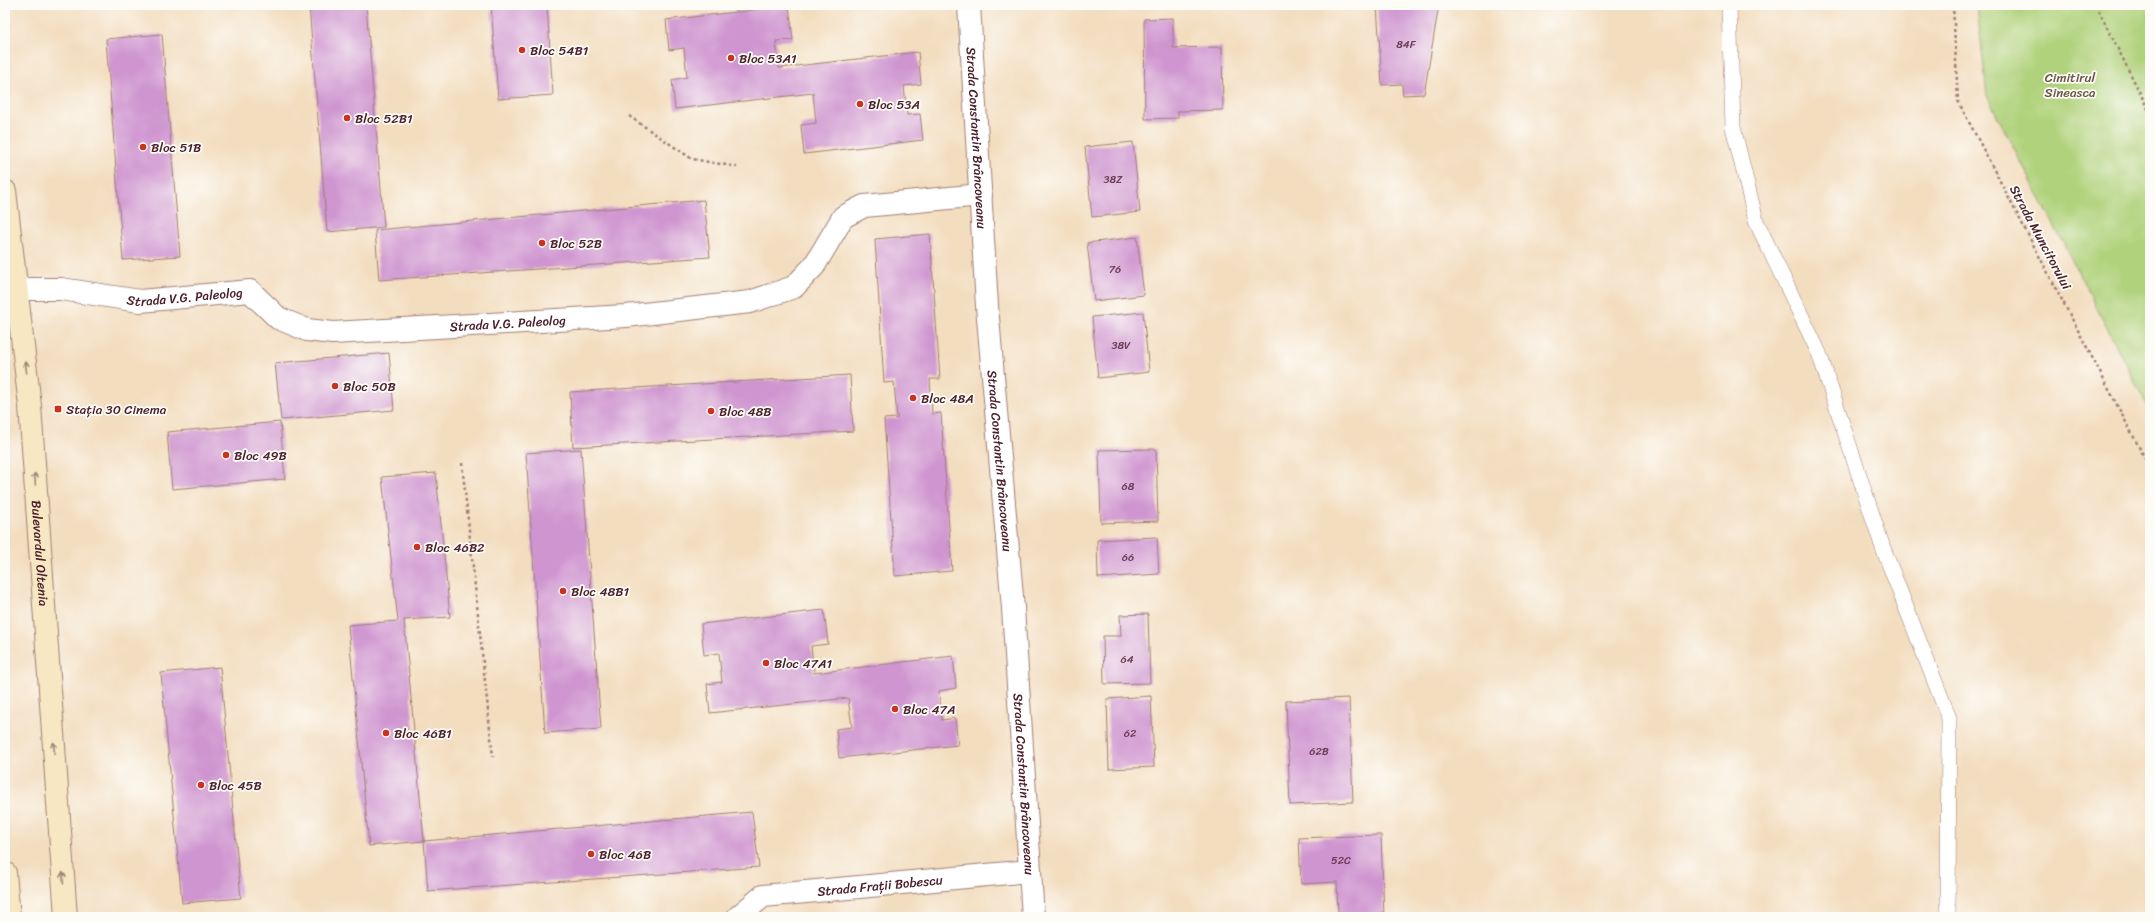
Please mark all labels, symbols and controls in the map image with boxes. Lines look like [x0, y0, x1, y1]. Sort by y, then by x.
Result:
house number: 84F [1396, 35, 1417, 54]
place label: Bloc 54B1 [530, 39, 589, 62]
marker: Bloc 54B1 [517, 45, 527, 55]
street label: Strada Constantin Brâncoveanu [960, 46, 993, 229]
place label: Bloc 53A1 [739, 47, 797, 70]
marker: Bloc 53A1 [726, 53, 736, 63]
park label: Cimitirul Sineasca [2045, 66, 2096, 104]
place label: Bloc 53A [868, 93, 920, 116]
marker: Bloc 53A [855, 99, 865, 109]
place label: Bloc 52B1 [355, 107, 413, 130]
marker: Bloc 52B1 [342, 113, 352, 123]
place label: Bloc 51B [151, 136, 201, 159]
marker: Bloc 51B [138, 142, 148, 152]
house number: 38Z [1103, 170, 1123, 189]
street label: Strada Muncitorului [2003, 181, 2078, 294]
place label: Bloc 52B [550, 232, 602, 255]
marker: Bloc 52B [537, 238, 547, 248]
house number: 76 [1109, 260, 1121, 279]
street label: Strada V.G. Paleolog [125, 281, 244, 313]
street label: Strada V.G. Paleolog [449, 308, 567, 338]
house number: 38V [1111, 336, 1131, 355]
one-way arrow [22, 361, 29, 374]
street label: Strada Constantin Brâncoveanu [981, 369, 1019, 553]
place label: Bloc 50B [343, 375, 396, 398]
marker: Bloc 50B [330, 381, 340, 391]
place label: Bloc 48A [921, 387, 974, 410]
marker: Bloc 48A [908, 393, 918, 403]
place label: Stația 30 Cinema [66, 398, 167, 421]
place label: Bloc 48B [719, 400, 772, 423]
marker: Stația 30 Cinema [53, 404, 63, 414]
marker: Bloc 48B [706, 406, 716, 416]
place label: Bloc 49B [234, 444, 287, 467]
marker: Bloc 49B [221, 450, 231, 460]
one-way arrow [32, 473, 39, 486]
house number: 68 [1122, 477, 1135, 496]
street label: Bulevardul Oltenia [25, 499, 55, 607]
place label: Bloc 46B2 [425, 536, 485, 559]
marker: Bloc 46B2 [412, 542, 422, 552]
house number: 66 [1122, 548, 1134, 567]
place label: Bloc 48B1 [571, 580, 630, 603]
marker: Bloc 48B1 [558, 586, 568, 596]
house number: 64 [1120, 650, 1134, 669]
place label: Bloc 47A1 [774, 652, 832, 675]
marker: Bloc 47A1 [761, 658, 771, 668]
street label: Strada Constantin Brâncoveanu [1007, 692, 1041, 876]
place label: Bloc 47A [903, 698, 955, 721]
marker: Bloc 47A [890, 704, 900, 714]
place label: Bloc 46B1 [394, 722, 452, 745]
house number: 62 [1124, 724, 1137, 743]
marker: Bloc 46B1 [381, 728, 391, 738]
one-way arrow [51, 742, 58, 755]
house number: 62B [1309, 742, 1329, 761]
place label: Bloc 45B [209, 774, 262, 797]
marker: Bloc 45B [196, 780, 206, 790]
place label: Bloc 46B [599, 843, 651, 866]
marker: Bloc 46B [586, 849, 596, 859]
house number: 52C [1331, 851, 1351, 870]
street label: Strada Frații Bobescu [816, 868, 944, 903]
one-way arrow [60, 872, 67, 885]

